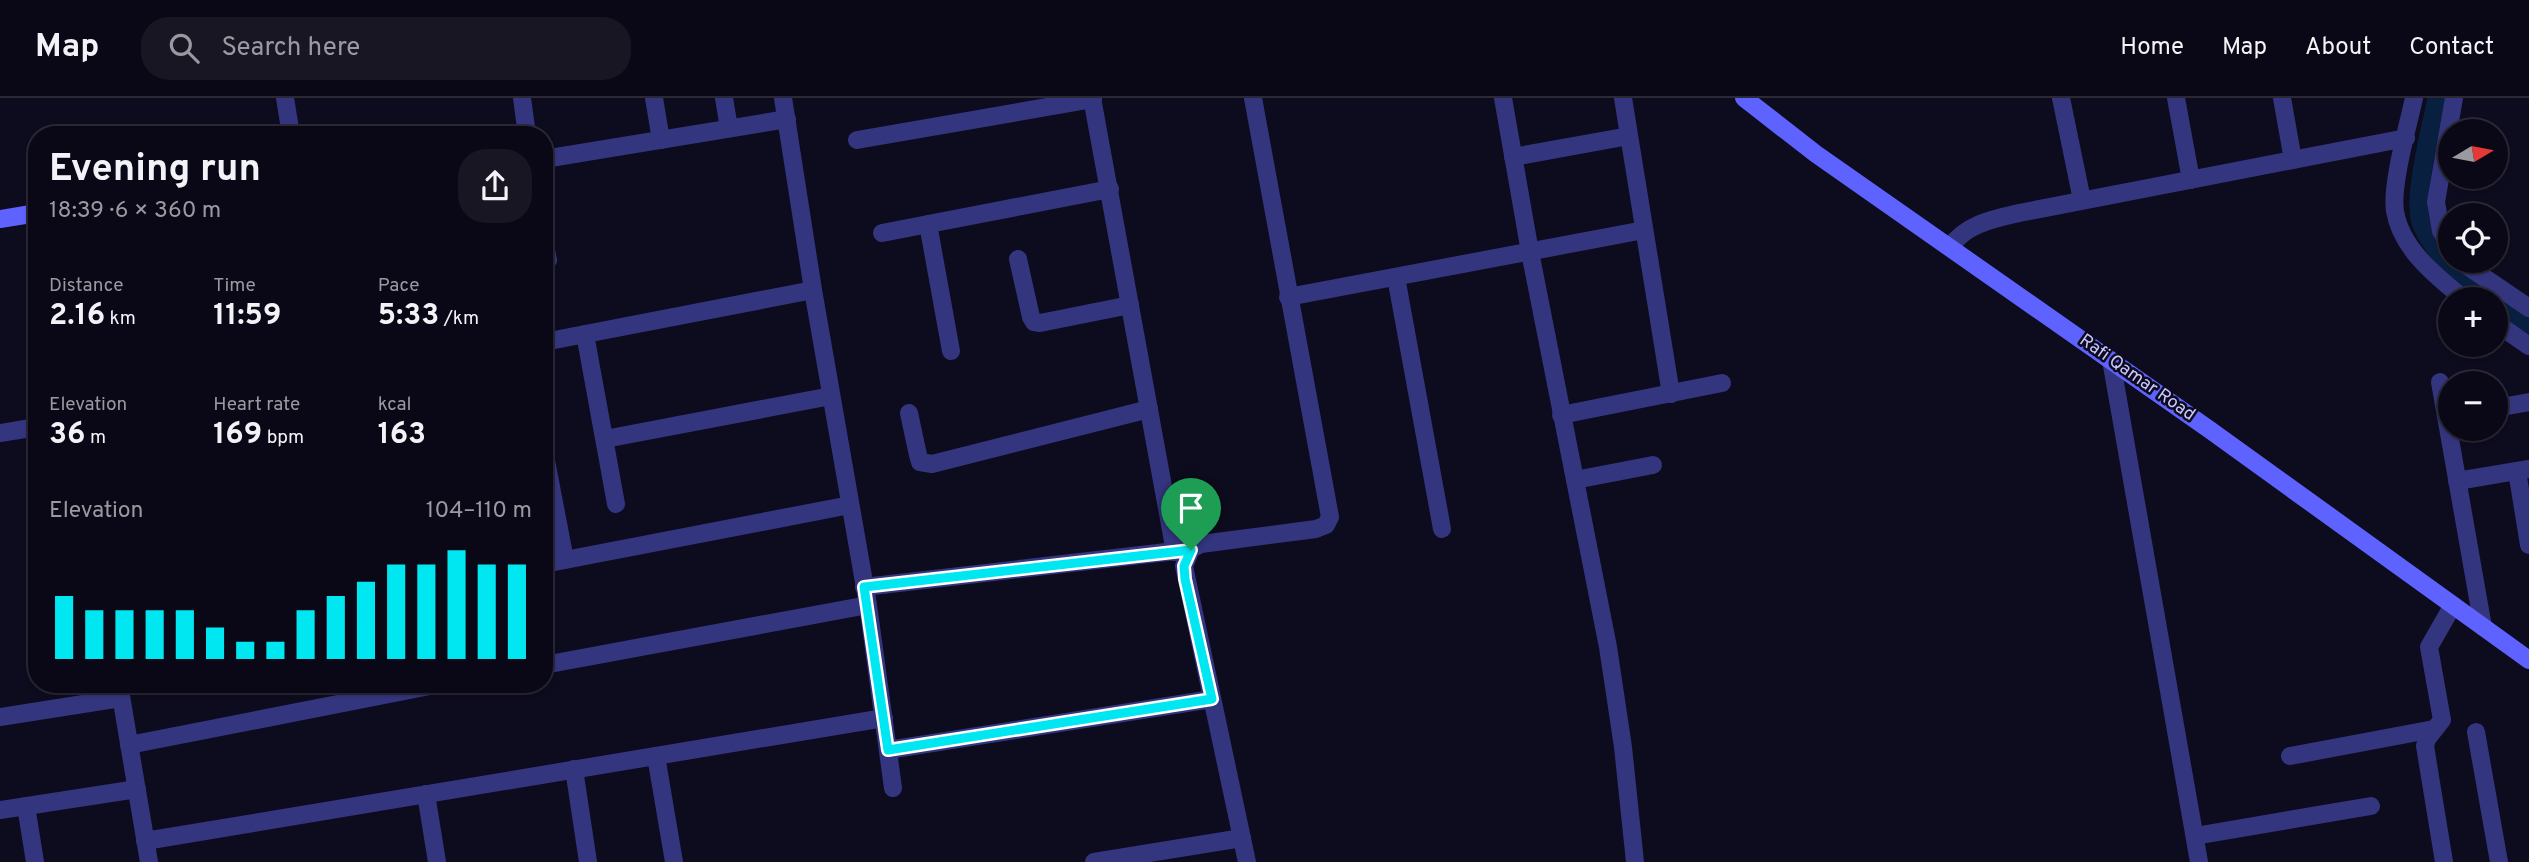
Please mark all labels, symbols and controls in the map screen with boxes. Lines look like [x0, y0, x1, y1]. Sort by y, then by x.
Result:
search box [141, 17, 631, 80]
text: Map [35, 27, 99, 69]
icon: search [165, 29, 203, 67]
text: Search here [221, 32, 360, 65]
text: Home [2120, 33, 2184, 63]
text: Map [2222, 33, 2267, 63]
text: About [2305, 33, 2371, 63]
text: Contact [2409, 33, 2494, 63]
north arrow [2438, 119, 2508, 189]
map controls [2438, 119, 2508, 441]
text: Evening run [49, 146, 261, 195]
button: share [458, 149, 532, 223]
text: 18:39 · 6 × 360 m [49, 197, 221, 226]
button: locate [2438, 203, 2508, 273]
text: Distance [49, 274, 124, 298]
text: Time [213, 274, 256, 298]
text: Pace [378, 274, 419, 298]
button: + [2438, 287, 2508, 357]
text: 2.16 [49, 298, 105, 335]
text: 11:59 [213, 298, 281, 335]
text: 5:33 [378, 298, 439, 335]
text: km [105, 307, 136, 331]
text: /km [439, 307, 479, 331]
street label: Rafi Qamar Road [2074, 329, 2200, 427]
button: − [2438, 371, 2508, 441]
text: Elevation [49, 393, 127, 417]
text: Heart rate [213, 393, 300, 417]
text: kcal [378, 393, 411, 417]
text: 36 [49, 417, 85, 454]
text: 169 [213, 417, 262, 454]
text: 163 [378, 417, 426, 454]
text: m [85, 426, 106, 450]
text: bpm [262, 426, 304, 450]
pin [1161, 478, 1221, 550]
icon: arrive [1172, 489, 1210, 527]
text: Elevation [49, 497, 144, 526]
text: 104–110 m [426, 497, 532, 526]

